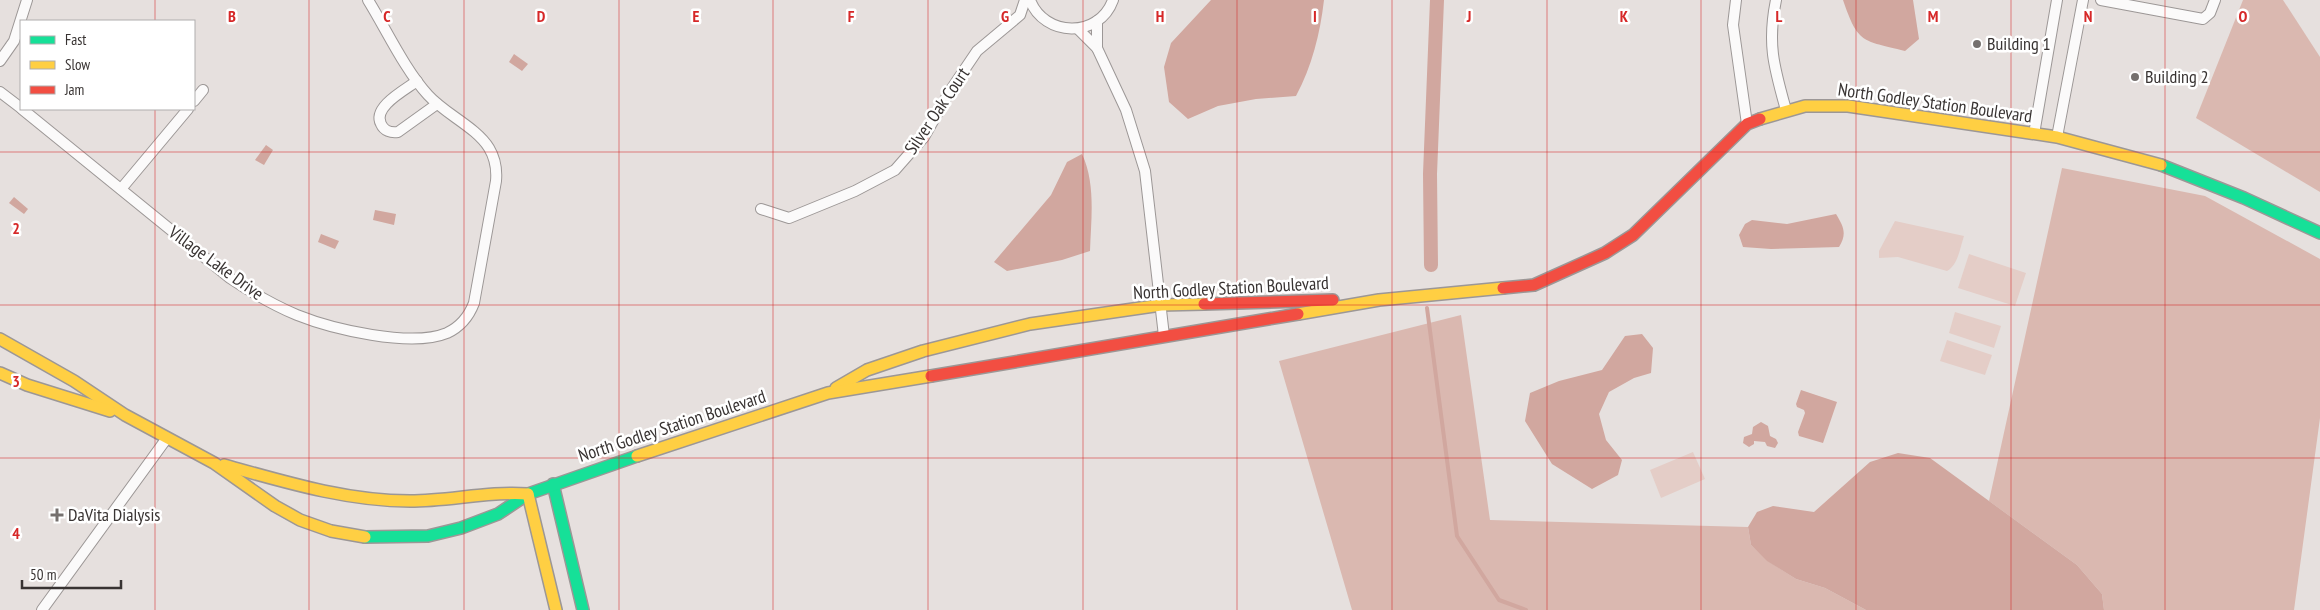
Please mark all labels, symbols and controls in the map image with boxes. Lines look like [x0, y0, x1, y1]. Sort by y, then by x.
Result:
text: B [228, 6, 236, 26]
text: C [383, 6, 391, 26]
text: D [537, 6, 546, 26]
text: E [693, 6, 700, 26]
text: F [848, 6, 855, 26]
text: G [1001, 6, 1009, 26]
text: H [1156, 6, 1164, 26]
text: I [1313, 6, 1317, 26]
text: J [1466, 6, 1471, 26]
text: K [1620, 6, 1629, 26]
text: L [1776, 6, 1783, 26]
text: M [1928, 6, 1938, 26]
text: N [2084, 6, 2092, 26]
text: O [2239, 6, 2248, 26]
legend [20, 20, 195, 110]
text: Fast [65, 30, 86, 49]
place label: Building 1 [1987, 32, 2051, 55]
marker: Building 1 [1971, 38, 1983, 50]
text: Slow [65, 55, 90, 74]
street label: Silver Oak Court [899, 63, 974, 159]
place label: Building 2 [2145, 65, 2209, 88]
marker: Building 2 [2129, 71, 2141, 83]
street label: North Godley Station Boulevard [1837, 77, 2034, 128]
text: Jam [64, 80, 84, 99]
text: 2 [12, 218, 20, 238]
street label: Village Lake Drive [163, 220, 268, 305]
street label: North Godley Station Boulevard [1133, 271, 1329, 304]
text: 3 [12, 371, 20, 391]
street label: North Godley Station Boulevard [575, 384, 769, 467]
place label: DaVita Dialysis [68, 503, 160, 526]
marker: DaVita Dialysis [50, 508, 64, 522]
text: 4 [12, 523, 20, 543]
scale bar [22, 558, 121, 590]
text: 50 m [30, 565, 56, 584]

